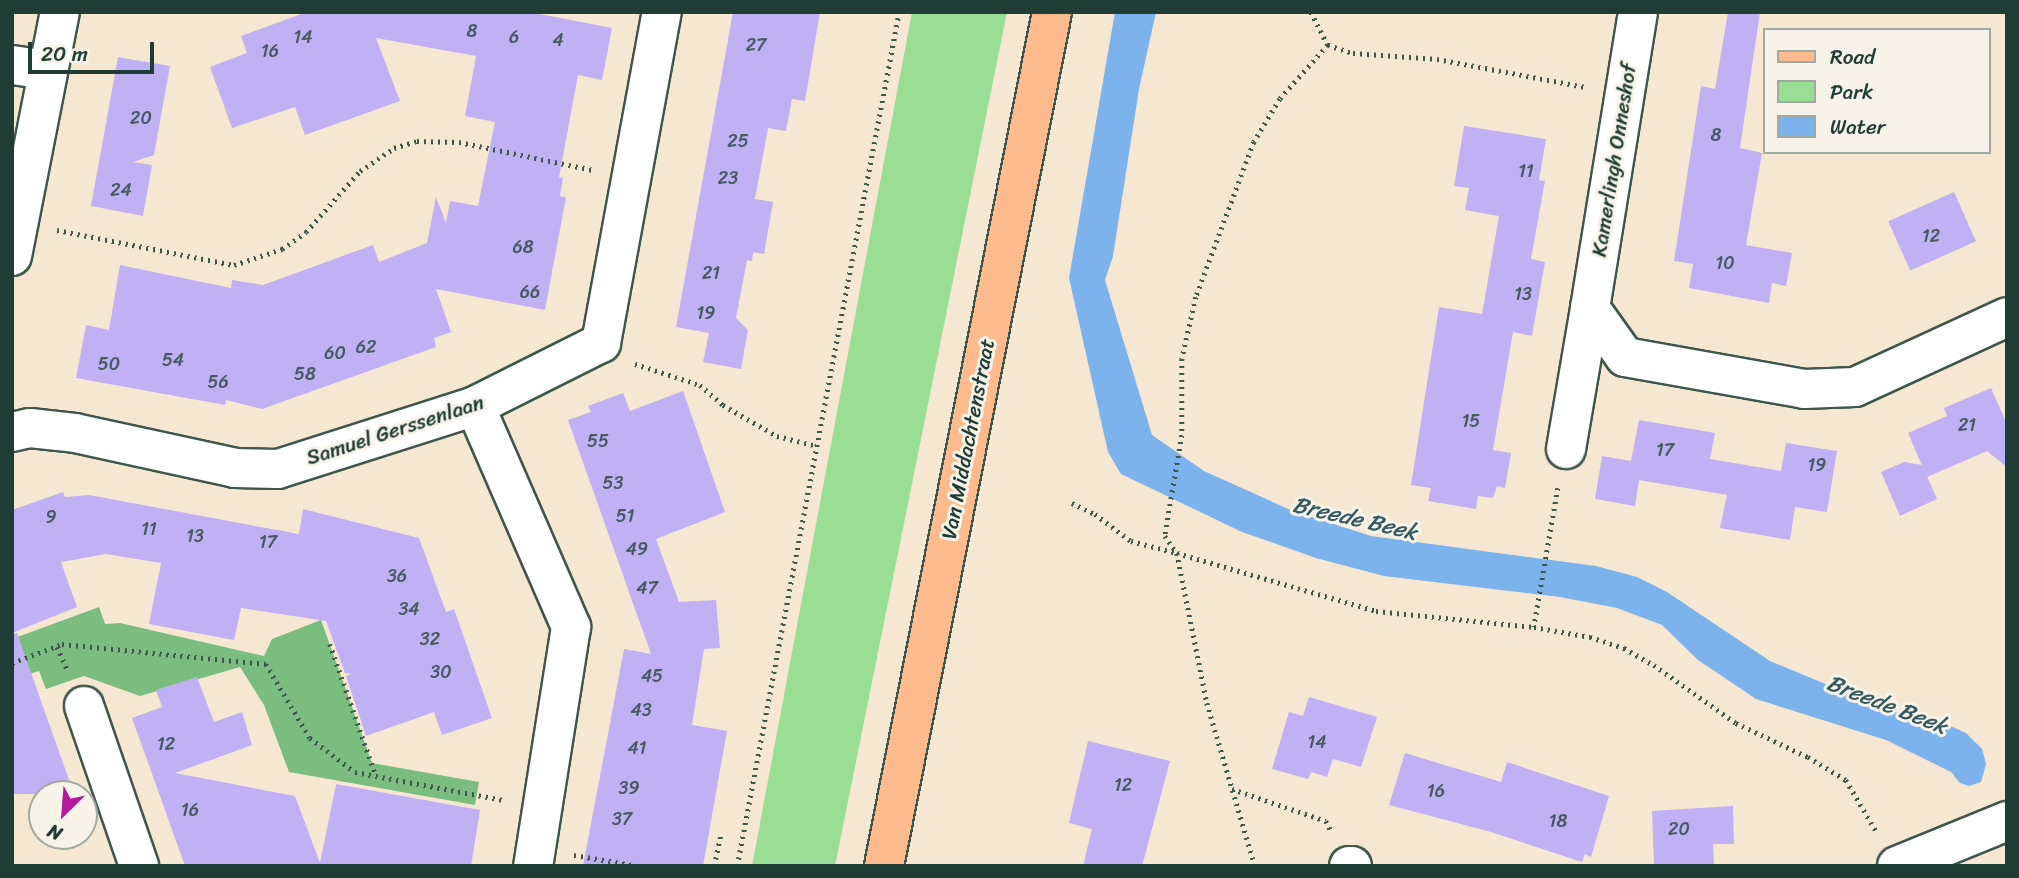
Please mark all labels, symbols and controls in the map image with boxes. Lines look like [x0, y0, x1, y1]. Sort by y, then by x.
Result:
house number: 8 [467, 20, 477, 42]
house number: 14 [294, 26, 312, 48]
house number: 6 [509, 26, 519, 48]
scale bar [32, 28, 158, 72]
legend [1764, 28, 1991, 154]
house number: 4 [552, 29, 564, 51]
house number: 27 [746, 34, 766, 56]
text: 20 m [41, 35, 88, 73]
text: Road [1830, 38, 1875, 76]
house number: 16 [261, 40, 279, 62]
street label: Kamerlingh Onneshof [1586, 62, 1642, 258]
text: Park [1830, 73, 1873, 111]
house number: 20 [130, 107, 152, 129]
text: Water [1830, 108, 1885, 146]
house number: 8 [1711, 124, 1721, 146]
house number: 25 [727, 130, 749, 152]
house number: 11 [1518, 160, 1534, 182]
house number: 23 [718, 167, 738, 189]
house number: 24 [110, 179, 132, 201]
house number: 12 [1922, 225, 1940, 247]
house number: 68 [512, 236, 534, 258]
house number: 10 [1715, 252, 1735, 274]
house number: 21 [702, 262, 720, 284]
house number: 66 [520, 281, 540, 303]
house number: 13 [1514, 283, 1532, 305]
house number: 19 [697, 302, 715, 324]
house number: 62 [356, 336, 376, 358]
street label: Van Middachtenstraat [936, 337, 1000, 541]
house number: 60 [324, 342, 346, 364]
house number: 54 [162, 349, 184, 371]
house number: 50 [98, 353, 120, 375]
house number: 58 [294, 363, 316, 385]
house number: 56 [207, 371, 229, 393]
street label: Samuel Gerssenlaan [304, 390, 486, 470]
house number: 15 [1462, 410, 1480, 432]
house number: 21 [1958, 414, 1976, 436]
house number: 55 [587, 430, 609, 452]
house number: 17 [1656, 439, 1674, 461]
house number: 19 [1808, 454, 1826, 476]
house number: 53 [603, 472, 623, 494]
water label: Breede Beek [1290, 491, 1420, 547]
house number: 51 [616, 505, 634, 527]
house number: 9 [45, 506, 57, 528]
house number: 11 [141, 518, 157, 540]
house number: 13 [186, 525, 204, 547]
house number: 17 [259, 531, 277, 553]
house number: 49 [626, 538, 648, 560]
house number: 36 [387, 565, 407, 587]
house number: 47 [636, 577, 658, 599]
house number: 34 [398, 598, 420, 620]
house number: 32 [420, 628, 440, 650]
house number: 30 [430, 661, 452, 683]
house number: 45 [641, 665, 663, 687]
water label: Breede Beek [1823, 669, 1951, 741]
house number: 43 [630, 699, 652, 721]
house number: 14 [1308, 731, 1326, 753]
house number: 12 [157, 733, 175, 755]
house number: 41 [628, 737, 646, 759]
house number: 12 [1114, 774, 1132, 796]
house number: 39 [619, 777, 639, 799]
north arrow [28, 780, 98, 850]
house number: 16 [1427, 780, 1445, 802]
house number: 16 [181, 799, 199, 821]
house number: 37 [612, 808, 632, 830]
house number: 18 [1549, 810, 1567, 832]
text: N [42, 815, 68, 850]
house number: 20 [1668, 818, 1690, 840]

